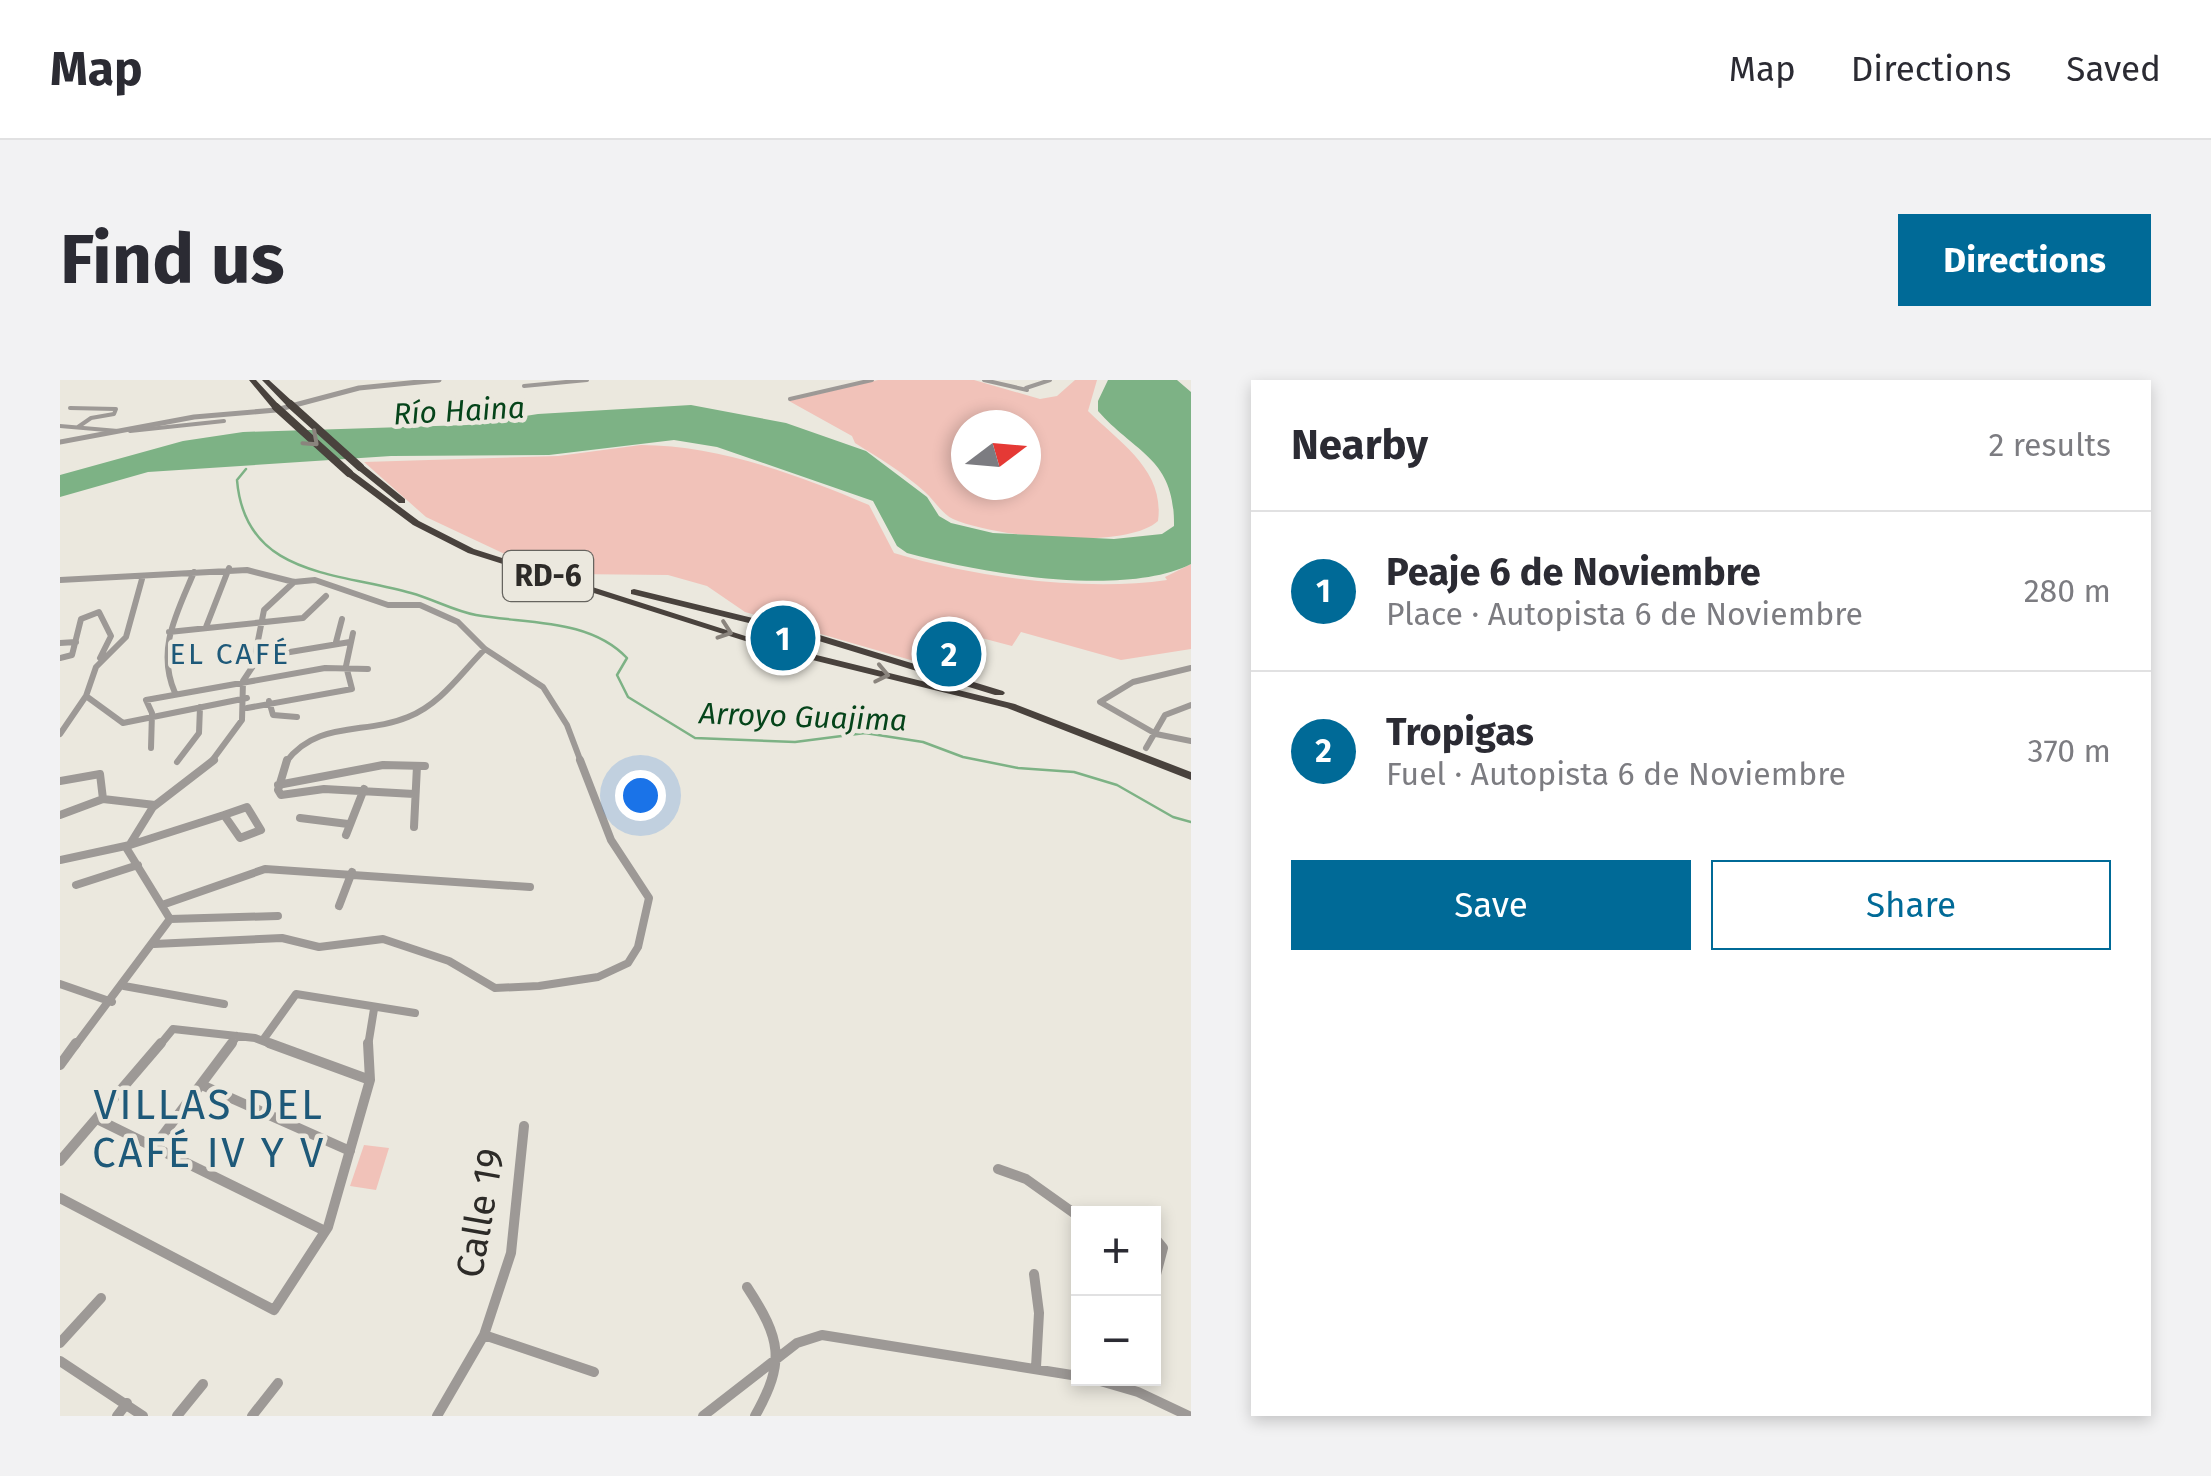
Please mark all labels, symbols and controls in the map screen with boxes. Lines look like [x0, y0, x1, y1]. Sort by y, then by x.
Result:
text: Map [50, 40, 143, 98]
text: Map [1729, 48, 1796, 90]
text: Directions [1851, 48, 2011, 90]
text: Saved [2066, 48, 2161, 90]
button: Directions [1898, 214, 2151, 306]
text: Find us [60, 218, 285, 302]
water label: Río Haina [392, 390, 526, 432]
north arrow [951, 410, 1041, 500]
text: Nearby [1291, 420, 1428, 470]
text: 2 results [1988, 426, 2111, 464]
one-way arrow [300, 428, 319, 446]
text: Peaje 6 de Noviembre [1386, 549, 1761, 595]
road number: RD-6 [503, 551, 593, 601]
text: 1 [1316, 572, 1331, 610]
text: 280 m [2024, 572, 2111, 610]
text: Place · Autopista 6 de Noviembre [1386, 595, 1863, 633]
pin: 1 [750, 600, 816, 676]
pin: 2 [916, 616, 982, 692]
one-way arrow [716, 619, 733, 640]
district label: EL CAFÉ [169, 636, 291, 672]
one-way arrow [873, 663, 890, 684]
water label: Arroyo Guajima [697, 695, 908, 739]
text: Tropigas [1386, 709, 1534, 755]
text: 2 [1315, 732, 1332, 770]
text: 370 m [2028, 732, 2111, 770]
text: Fuel · Autopista 6 de Noviembre [1386, 755, 1846, 793]
your location [615, 770, 666, 821]
button: Save [1291, 860, 1691, 950]
button: Share [1711, 860, 2111, 950]
district label: VILLAS DEL CAFÉ IV Y V [92, 1080, 326, 1178]
street label: Calle 19 [446, 1145, 514, 1281]
map controls [1071, 1206, 1161, 1386]
button: + [1071, 1206, 1161, 1296]
button: − [1071, 1296, 1161, 1386]

